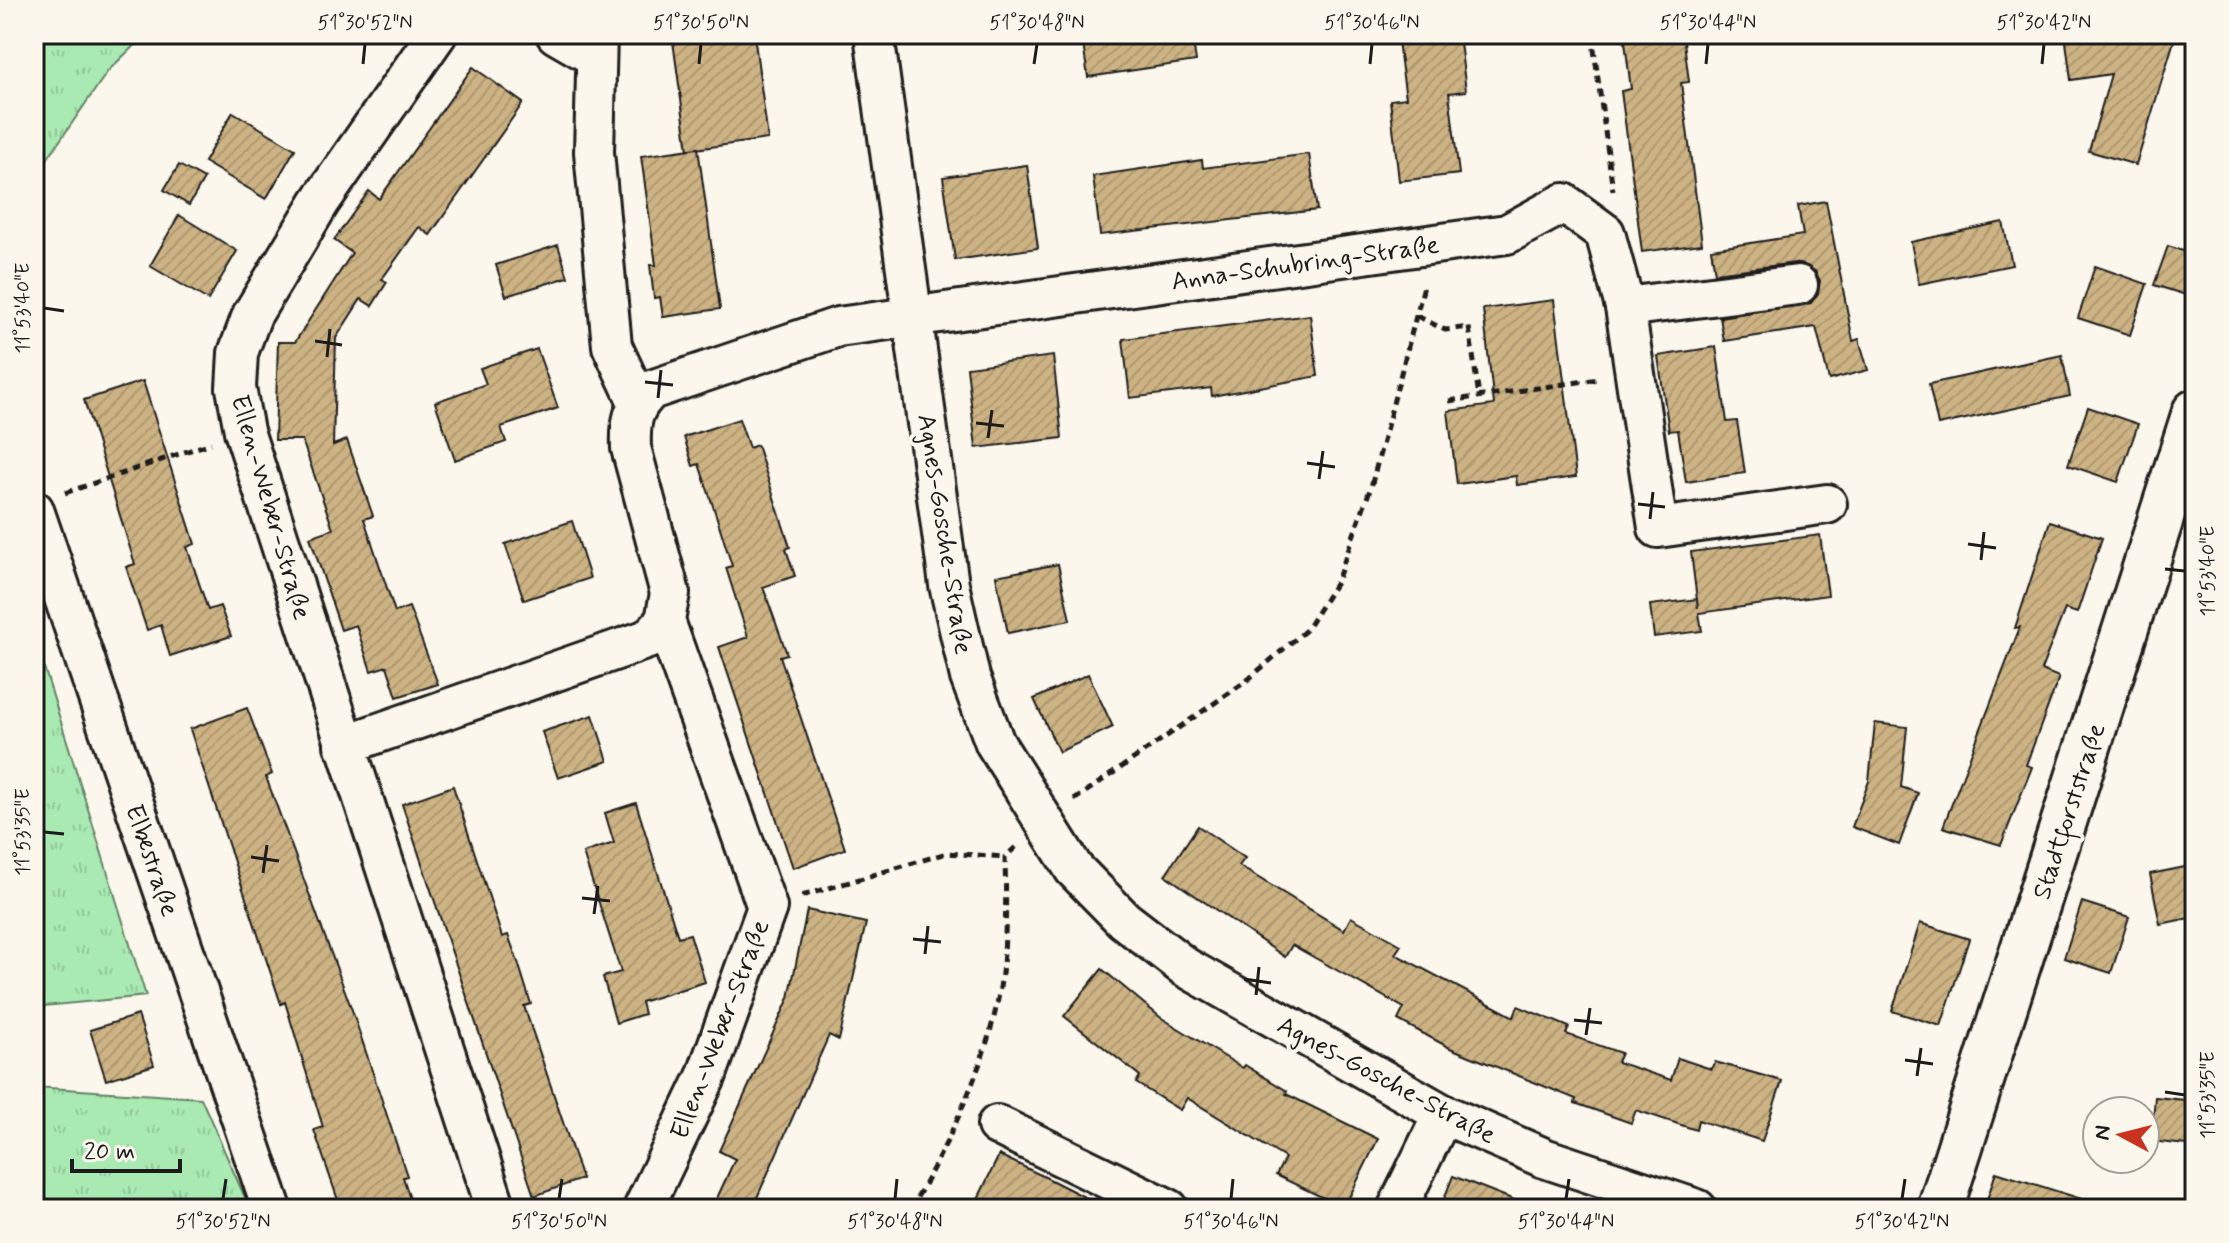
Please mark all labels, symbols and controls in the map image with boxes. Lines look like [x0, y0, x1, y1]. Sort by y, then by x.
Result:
text: 51°30'52"N [317, 10, 413, 37]
text: 51°30'50"N [653, 10, 749, 37]
text: 51°30'48"N [989, 10, 1085, 37]
text: 51°30'46"N [1324, 10, 1420, 37]
text: 51°30'44"N [1660, 10, 1756, 37]
text: 51°30'42"N [1997, 10, 2091, 37]
street label: Anna-Schubring-Straße [1169, 228, 1442, 300]
text: 11°53'40"E [10, 262, 37, 354]
street label: Ellen-Weber-Straße [222, 391, 318, 624]
street label: Agnes-Gosche-Straße [908, 412, 980, 657]
text: 11°53'40"E [2195, 525, 2222, 617]
street label: Stadtforststraße [2025, 719, 2116, 905]
text: 11°53'35"E [10, 788, 37, 876]
street label: Elbestraße [116, 800, 186, 921]
street label: Ellen-Weber-Straße [663, 915, 778, 1144]
street label: Agnes-Gosche-Straße [1271, 1009, 1502, 1153]
text: 11°53'35"E [2195, 1051, 2222, 1139]
north arrow [2081, 1095, 2161, 1175]
scale bar [72, 1123, 180, 1173]
text: N [2088, 1124, 2118, 1142]
text: 20 m [84, 1137, 135, 1168]
text: 51°30'52"N [175, 1209, 271, 1236]
text: 51°30'50"N [511, 1209, 607, 1236]
text: 51°30'48"N [847, 1209, 943, 1236]
text: 51°30'46"N [1183, 1209, 1279, 1236]
text: 51°30'44"N [1518, 1209, 1614, 1236]
text: 51°30'42"N [1855, 1209, 1949, 1236]

